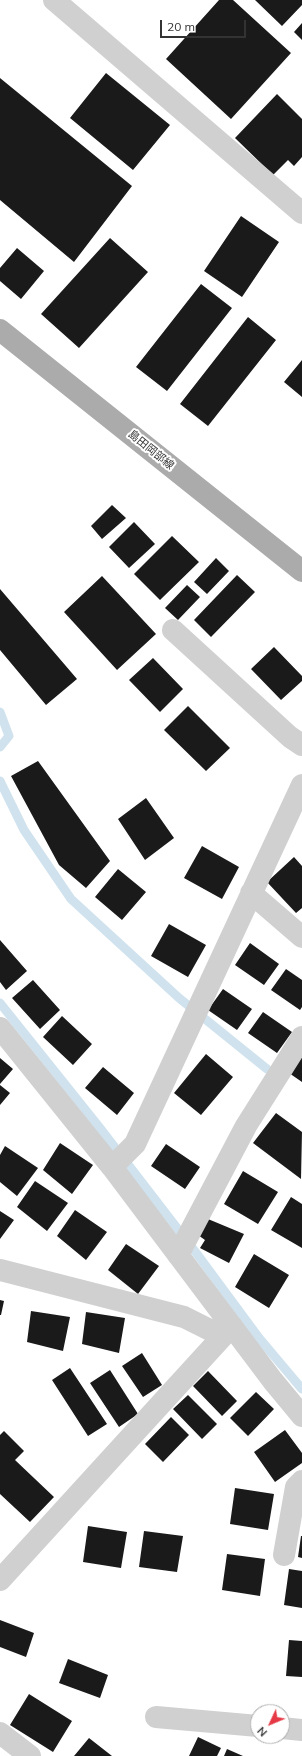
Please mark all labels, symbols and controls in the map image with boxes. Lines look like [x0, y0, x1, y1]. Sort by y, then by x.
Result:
scale bar [162, 12, 248, 38]
text: 20 m [167, 19, 195, 34]
street label: 島田岡部線 [125, 428, 177, 472]
north arrow [250, 1704, 290, 1744]
text: N [254, 1724, 270, 1739]

